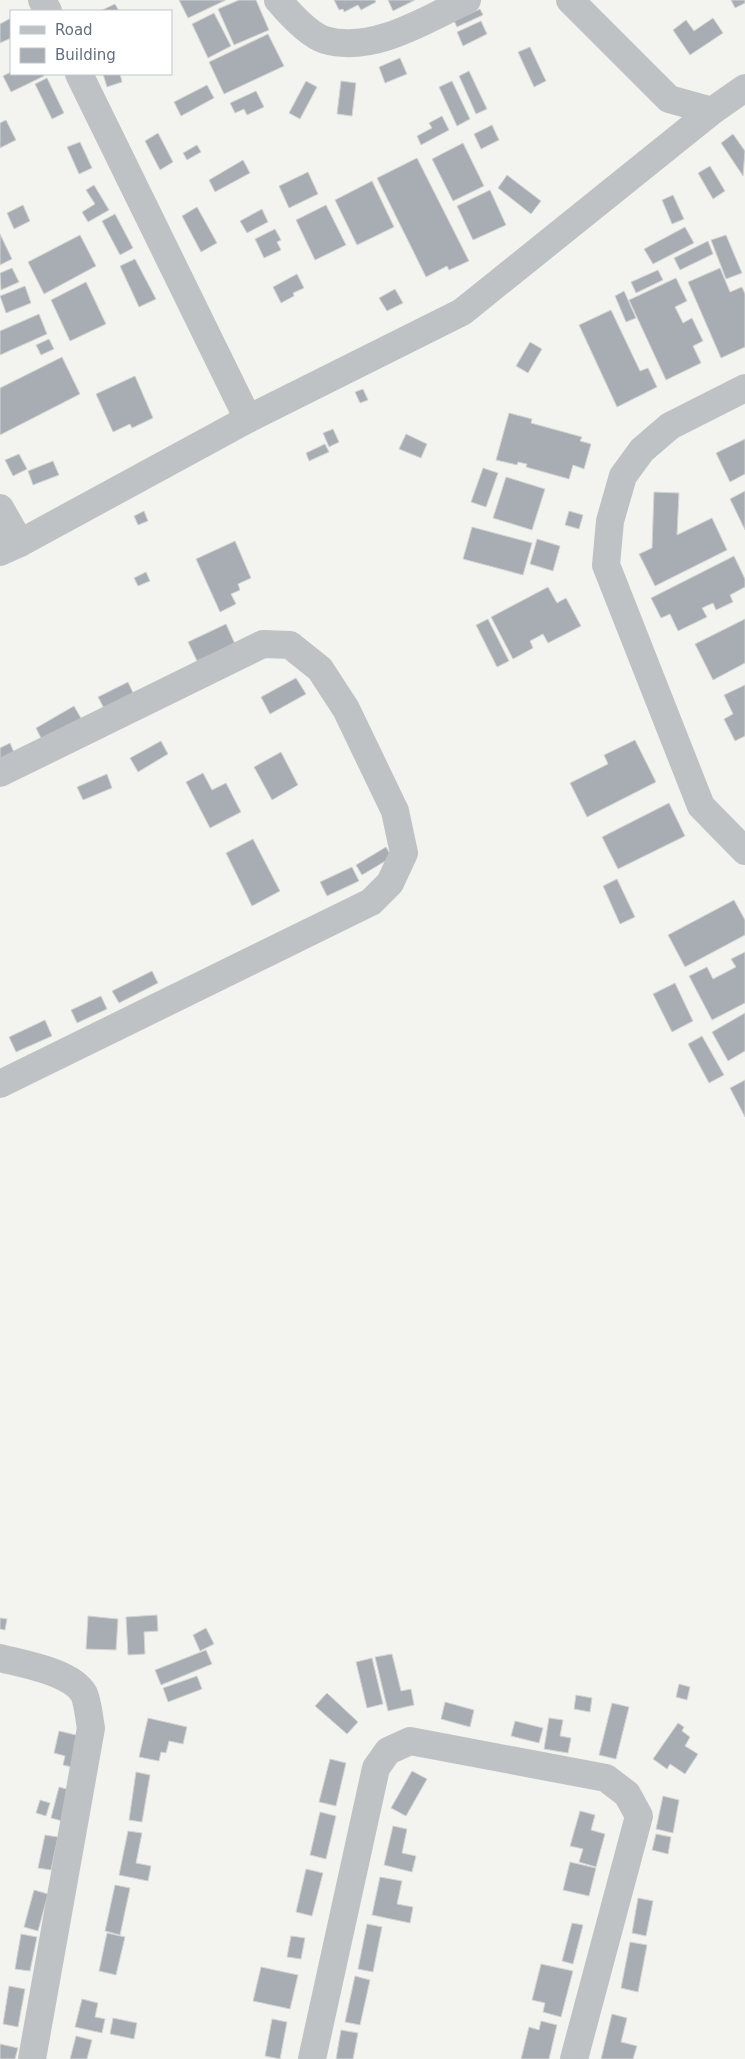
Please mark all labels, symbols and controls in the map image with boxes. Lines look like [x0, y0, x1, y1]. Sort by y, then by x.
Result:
legend [10, 10, 172, 75]
text: Road [55, 21, 93, 39]
text: Building [55, 46, 116, 64]

